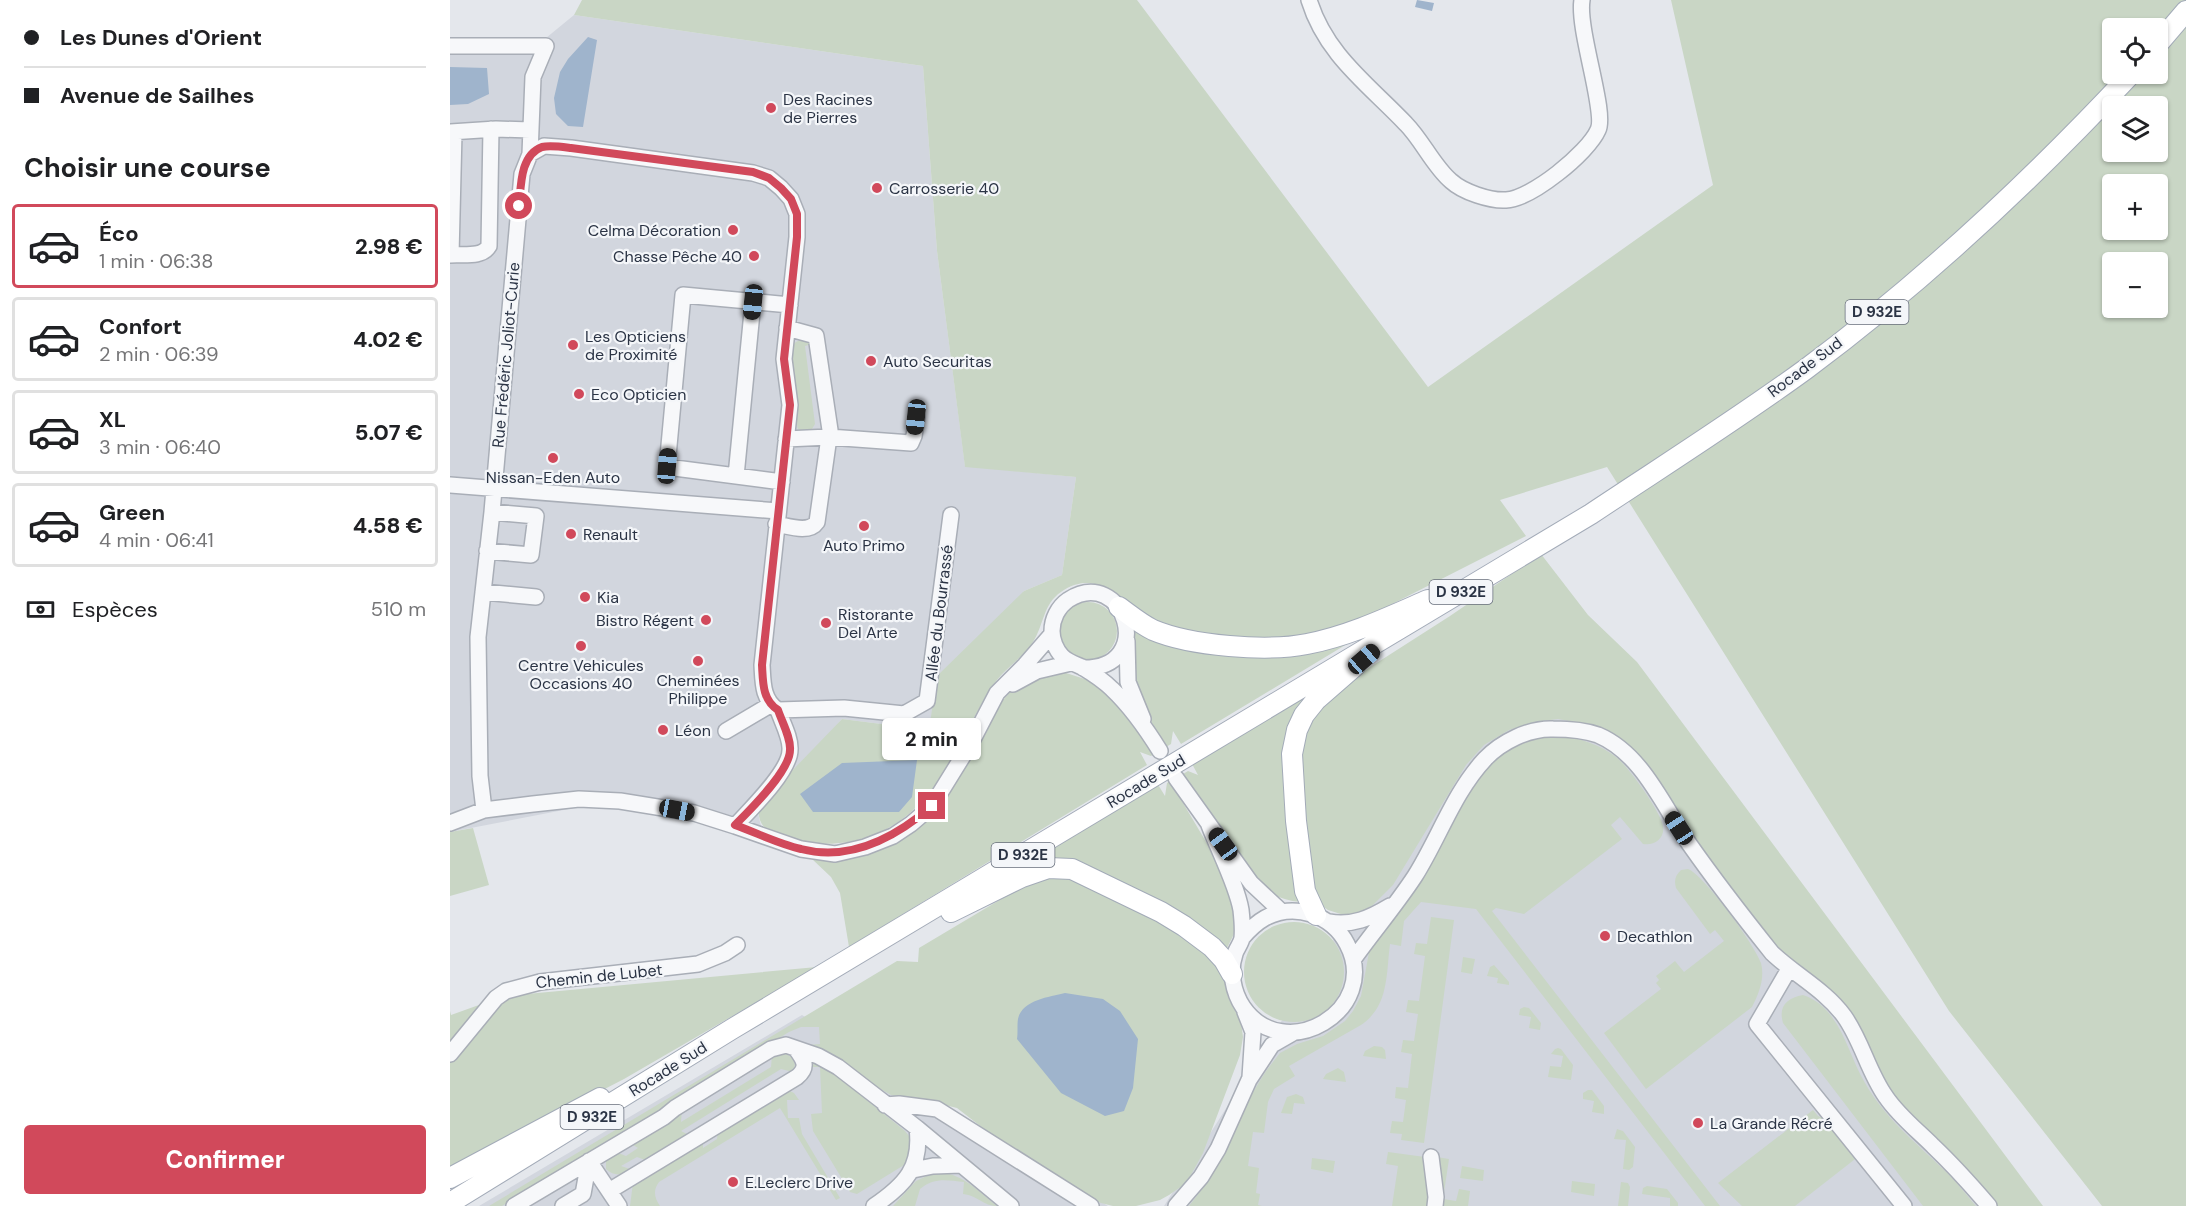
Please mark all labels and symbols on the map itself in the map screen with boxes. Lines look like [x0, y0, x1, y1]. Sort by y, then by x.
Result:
place label: Des Racines de Pierres [783, 89, 873, 128]
marker: Des Racines de Pierres [764, 101, 778, 115]
place label: Carrosserie 40 [889, 178, 999, 199]
marker: Carrosserie 40 [870, 181, 884, 195]
route start [505, 192, 532, 219]
place label: Celma Décoration [588, 220, 721, 241]
marker: Celma Décoration [726, 223, 740, 237]
place label: Chasse Pêche 40 [613, 246, 742, 267]
marker: Chasse Pêche 40 [747, 249, 761, 263]
street label: Rue Frédéric Joliot-Curie [487, 261, 525, 449]
car [742, 283, 764, 321]
road number: D 932E [1846, 300, 1908, 324]
place label: Les Opticiens de Proximité [585, 326, 686, 365]
street label: Rocade Sud [1763, 332, 1847, 402]
marker: Les Opticiens de Proximité [566, 338, 580, 352]
place label: Auto Securitas [883, 351, 992, 372]
marker: Auto Securitas [864, 354, 878, 368]
place label: Eco Opticien [591, 384, 686, 405]
marker: Eco Opticien [572, 387, 586, 401]
car [905, 398, 927, 436]
car [656, 447, 678, 485]
marker: Nissan-Eden Auto [546, 451, 560, 465]
place label: Nissan-Eden Auto [486, 467, 620, 488]
marker: Auto Primo [857, 519, 871, 533]
place label: Renault [583, 524, 638, 545]
marker: Renault [564, 527, 578, 541]
place label: Auto Primo [823, 535, 905, 556]
street label: Allée du Bourrassé [920, 543, 958, 683]
road number: D 932E [1430, 580, 1492, 604]
place label: Kia [597, 587, 619, 608]
marker: Kia [578, 590, 592, 604]
place label: Ristorante Del Arte [838, 604, 914, 643]
place label: Bistro Régent [596, 610, 694, 631]
marker: Bistro Régent [699, 613, 713, 627]
marker: Ristorante Del Arte [819, 616, 833, 630]
marker: Centre Vehicules Occasions 40 [574, 639, 588, 653]
car [1345, 640, 1383, 678]
marker: Cheminées Philippe [691, 654, 705, 668]
place label: Centre Vehicules Occasions 40 [518, 655, 644, 694]
place label: Cheminées Philippe [656, 670, 740, 709]
callout: 2 min [882, 719, 982, 761]
place label: Léon [675, 720, 711, 741]
marker: Léon [656, 723, 670, 737]
street label: Rocade Sud [1103, 749, 1189, 813]
route end [918, 792, 945, 819]
car [658, 798, 696, 822]
car [1662, 808, 1696, 848]
car [1205, 824, 1241, 864]
road number: D 932E [992, 843, 1054, 867]
place label: Decathlon [1617, 926, 1692, 947]
marker: Decathlon [1598, 929, 1612, 943]
street label: Chemin de Lubet [535, 959, 663, 993]
street label: Rocade Sud [625, 1037, 711, 1101]
road number: D 932E [560, 1105, 624, 1129]
place label: La Grande Récré [1710, 1113, 1833, 1134]
marker: La Grande Récré [1691, 1116, 1705, 1130]
place label: E.Leclerc Drive [745, 1172, 853, 1193]
marker: E.Leclerc Drive [726, 1175, 740, 1189]

